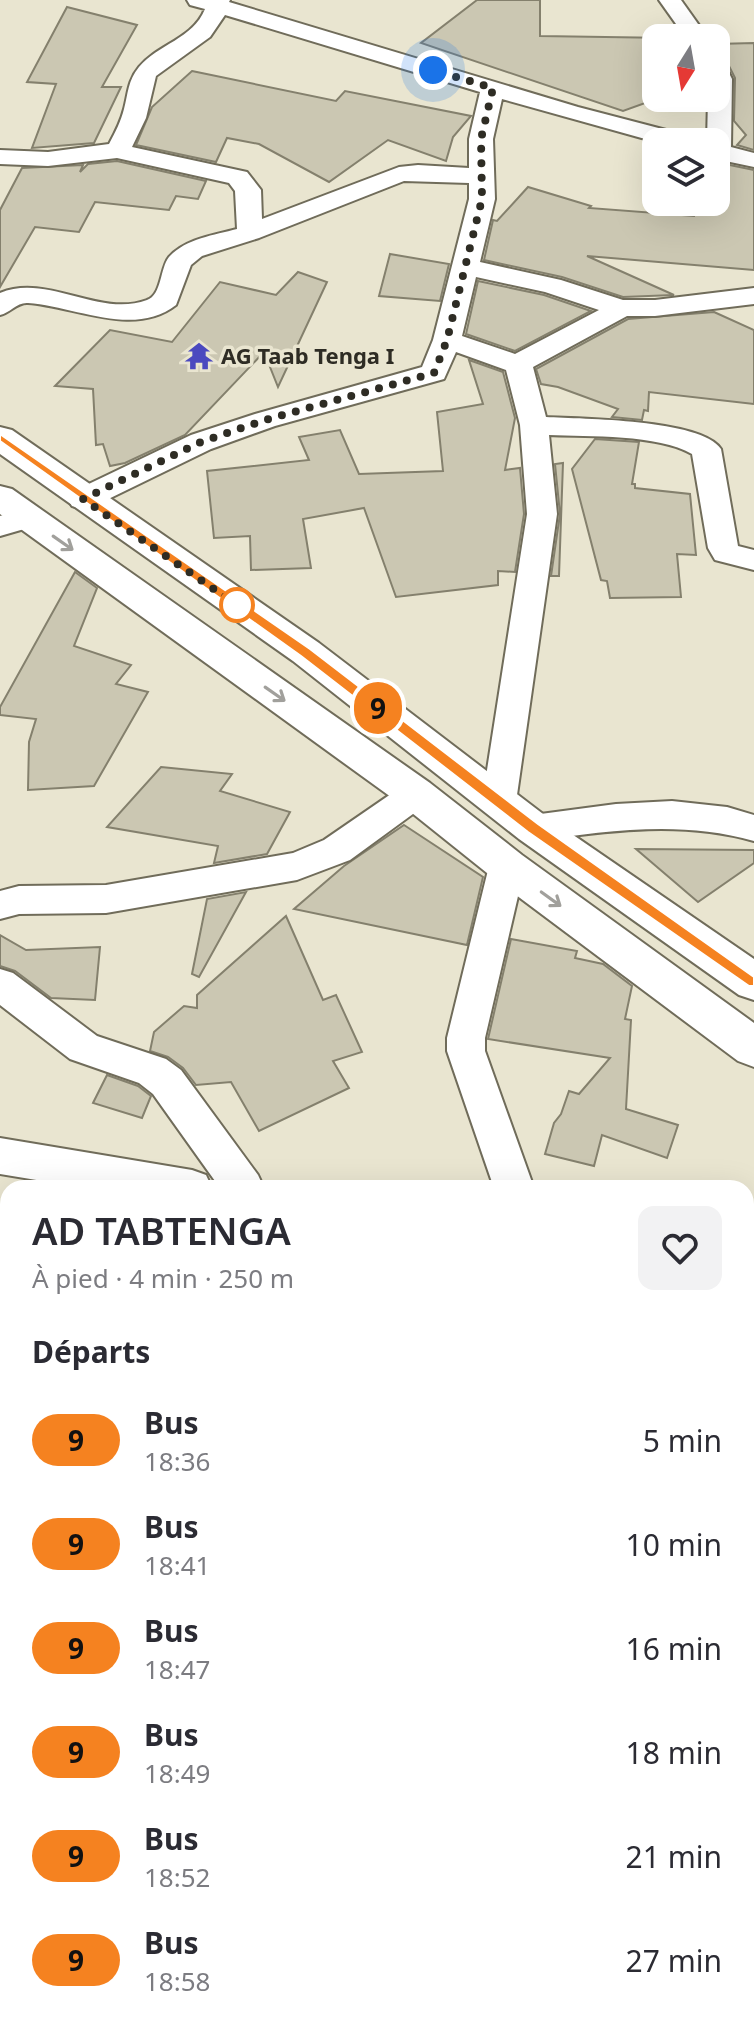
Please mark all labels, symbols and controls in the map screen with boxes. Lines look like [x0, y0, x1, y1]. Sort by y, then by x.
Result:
north arrow [642, 24, 730, 112]
map controls [642, 24, 730, 216]
your location [413, 50, 453, 90]
button: layers [642, 128, 730, 216]
place label: AG Taab Tenga I [221, 340, 394, 370]
temple icon: AG Taab Tenga I [184, 341, 214, 371]
one-way arrow [52, 534, 73, 551]
unlabelled marker [220, 588, 254, 622]
line badge: 9 [352, 682, 404, 734]
one-way arrow [263, 686, 285, 702]
text: 9 [370, 689, 386, 727]
one-way arrow [540, 890, 561, 907]
text: AD TABTENGA [32, 1204, 291, 1256]
button: heart [638, 1206, 722, 1290]
text: À pied · 4 min · 250 m [32, 1260, 294, 1296]
text: Départs [32, 1331, 150, 1372]
text: Bus [144, 1402, 199, 1443]
text: 5 min [643, 1420, 722, 1461]
text: 9 [68, 1421, 84, 1459]
text: 18:36 [144, 1443, 210, 1479]
text: Bus [144, 1506, 199, 1547]
text: 10 min [626, 1524, 722, 1565]
text: 9 [68, 1525, 84, 1563]
text: 18:41 [144, 1547, 210, 1583]
text: Bus [144, 1610, 199, 1651]
text: 16 min [626, 1628, 722, 1669]
text: 9 [68, 1629, 84, 1667]
text: 18:47 [144, 1651, 210, 1687]
text: Bus [144, 1714, 199, 1755]
text: 18 min [626, 1732, 722, 1773]
text: 9 [68, 1733, 84, 1771]
text: 18:49 [144, 1755, 210, 1791]
text: Bus [144, 1818, 199, 1859]
text: 21 min [626, 1836, 722, 1877]
text: 9 [68, 1837, 84, 1875]
text: 18:52 [144, 1859, 210, 1895]
text: Bus [144, 1922, 199, 1963]
text: 27 min [626, 1940, 722, 1981]
text: 9 [68, 1941, 84, 1979]
text: 18:58 [144, 1963, 210, 1999]

